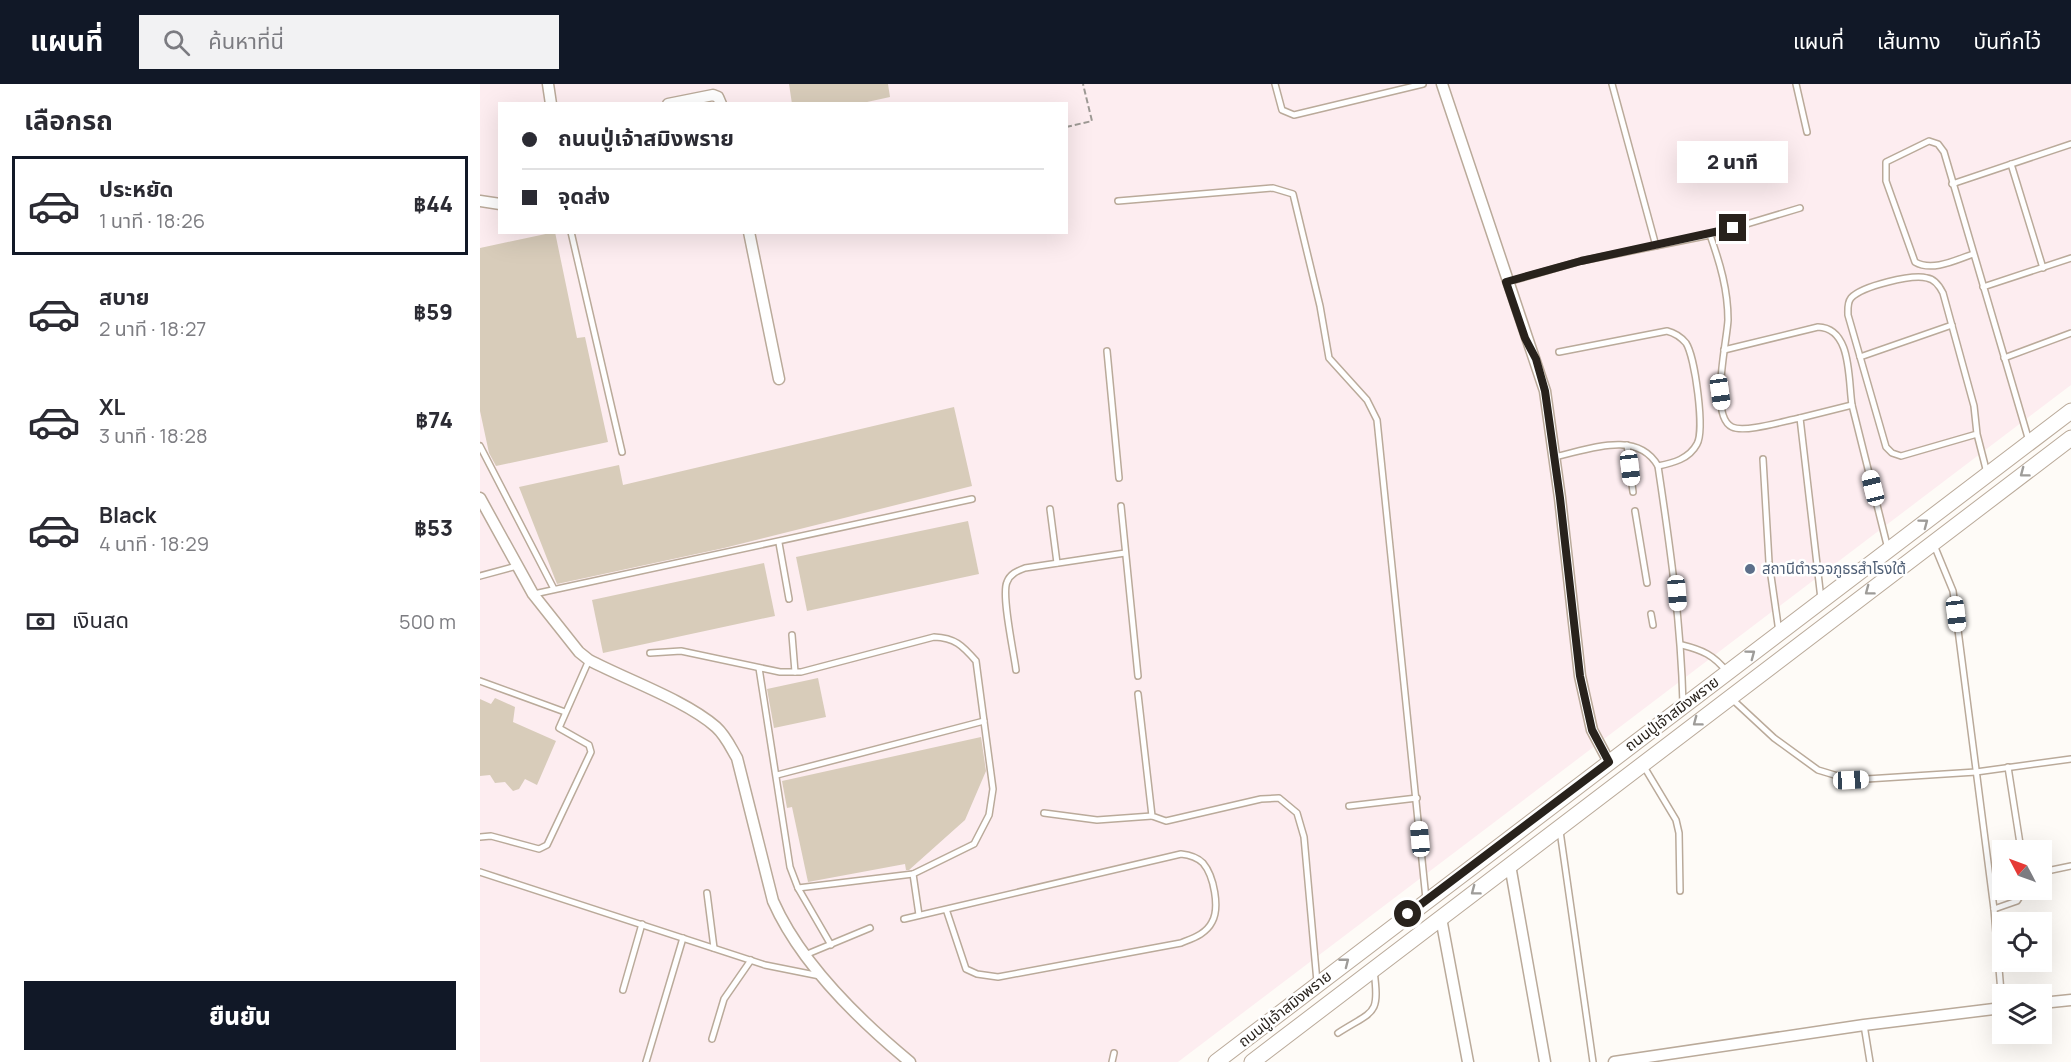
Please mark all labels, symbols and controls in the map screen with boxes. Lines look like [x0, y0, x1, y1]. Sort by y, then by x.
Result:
search box [139, 15, 559, 69]
text: แผนที่ [30, 21, 103, 59]
icon: search [160, 26, 193, 59]
text: ค้นหาที่นี่ [208, 26, 284, 56]
text: แผนที่ [1793, 27, 1844, 55]
text: เส้นทาง [1877, 27, 1941, 55]
text: บันทึกไว้ [1974, 27, 2041, 55]
text: เลือกรถ [24, 101, 113, 138]
text: ถนนปู่เจ้าสมิงพราย [558, 123, 734, 153]
callout: 2 นาที [1678, 141, 1788, 183]
text: 2 นาที [1707, 148, 1758, 175]
text: ประหยัด [99, 174, 174, 204]
icon: car [27, 179, 81, 233]
text: จุดส่ง [558, 181, 610, 211]
text: ฿44 [414, 189, 453, 219]
text: 1 นาที · 18:26 [99, 207, 205, 234]
route end [1719, 214, 1746, 241]
text: สบาย [99, 282, 149, 312]
icon: car [27, 287, 81, 341]
text: ฿59 [414, 297, 453, 327]
text: 2 นาที · 18:27 [99, 315, 206, 342]
car [1709, 373, 1731, 411]
text: XL [99, 392, 125, 422]
icon: car [27, 395, 81, 449]
text: ฿74 [416, 405, 453, 435]
text: 3 นาที · 18:28 [99, 422, 208, 449]
car [1619, 449, 1641, 487]
one-way arrow [2020, 466, 2031, 477]
car [1860, 468, 1886, 508]
text: Black [99, 500, 156, 530]
icon: car [27, 503, 81, 557]
text: ฿53 [414, 513, 453, 543]
one-way arrow [1917, 520, 1928, 531]
text: 4 นาที · 18:29 [99, 530, 209, 557]
place label: สถานีตำรวจภูธรสำโรงใต้ [1762, 558, 1906, 579]
marker: สถานีตำรวจภูธรสำโรงใต้ [1743, 562, 1757, 576]
car [1666, 574, 1688, 612]
one-way arrow [1865, 584, 1876, 595]
car [1945, 595, 1967, 633]
icon: cash [24, 605, 57, 638]
text: เงินสด [72, 605, 129, 635]
text: 500 m [399, 608, 456, 635]
one-way arrow [1745, 650, 1756, 661]
street label: ถนนปู่เจ้าสมิงพราย [1620, 671, 1723, 756]
one-way arrow [1693, 714, 1704, 725]
car [1833, 770, 1869, 790]
car [1409, 820, 1431, 858]
north arrow [1992, 840, 2052, 900]
map controls [1992, 840, 2052, 1044]
one-way arrow [1471, 884, 1482, 895]
route start [1394, 900, 1421, 927]
button: locate [1992, 912, 2052, 972]
one-way arrow [1339, 959, 1350, 970]
street label: ถนนปู่เจ้าสมิงพราย [1234, 965, 1336, 1052]
button: ยืนยัน [24, 981, 456, 1050]
button: layers [1992, 984, 2052, 1044]

